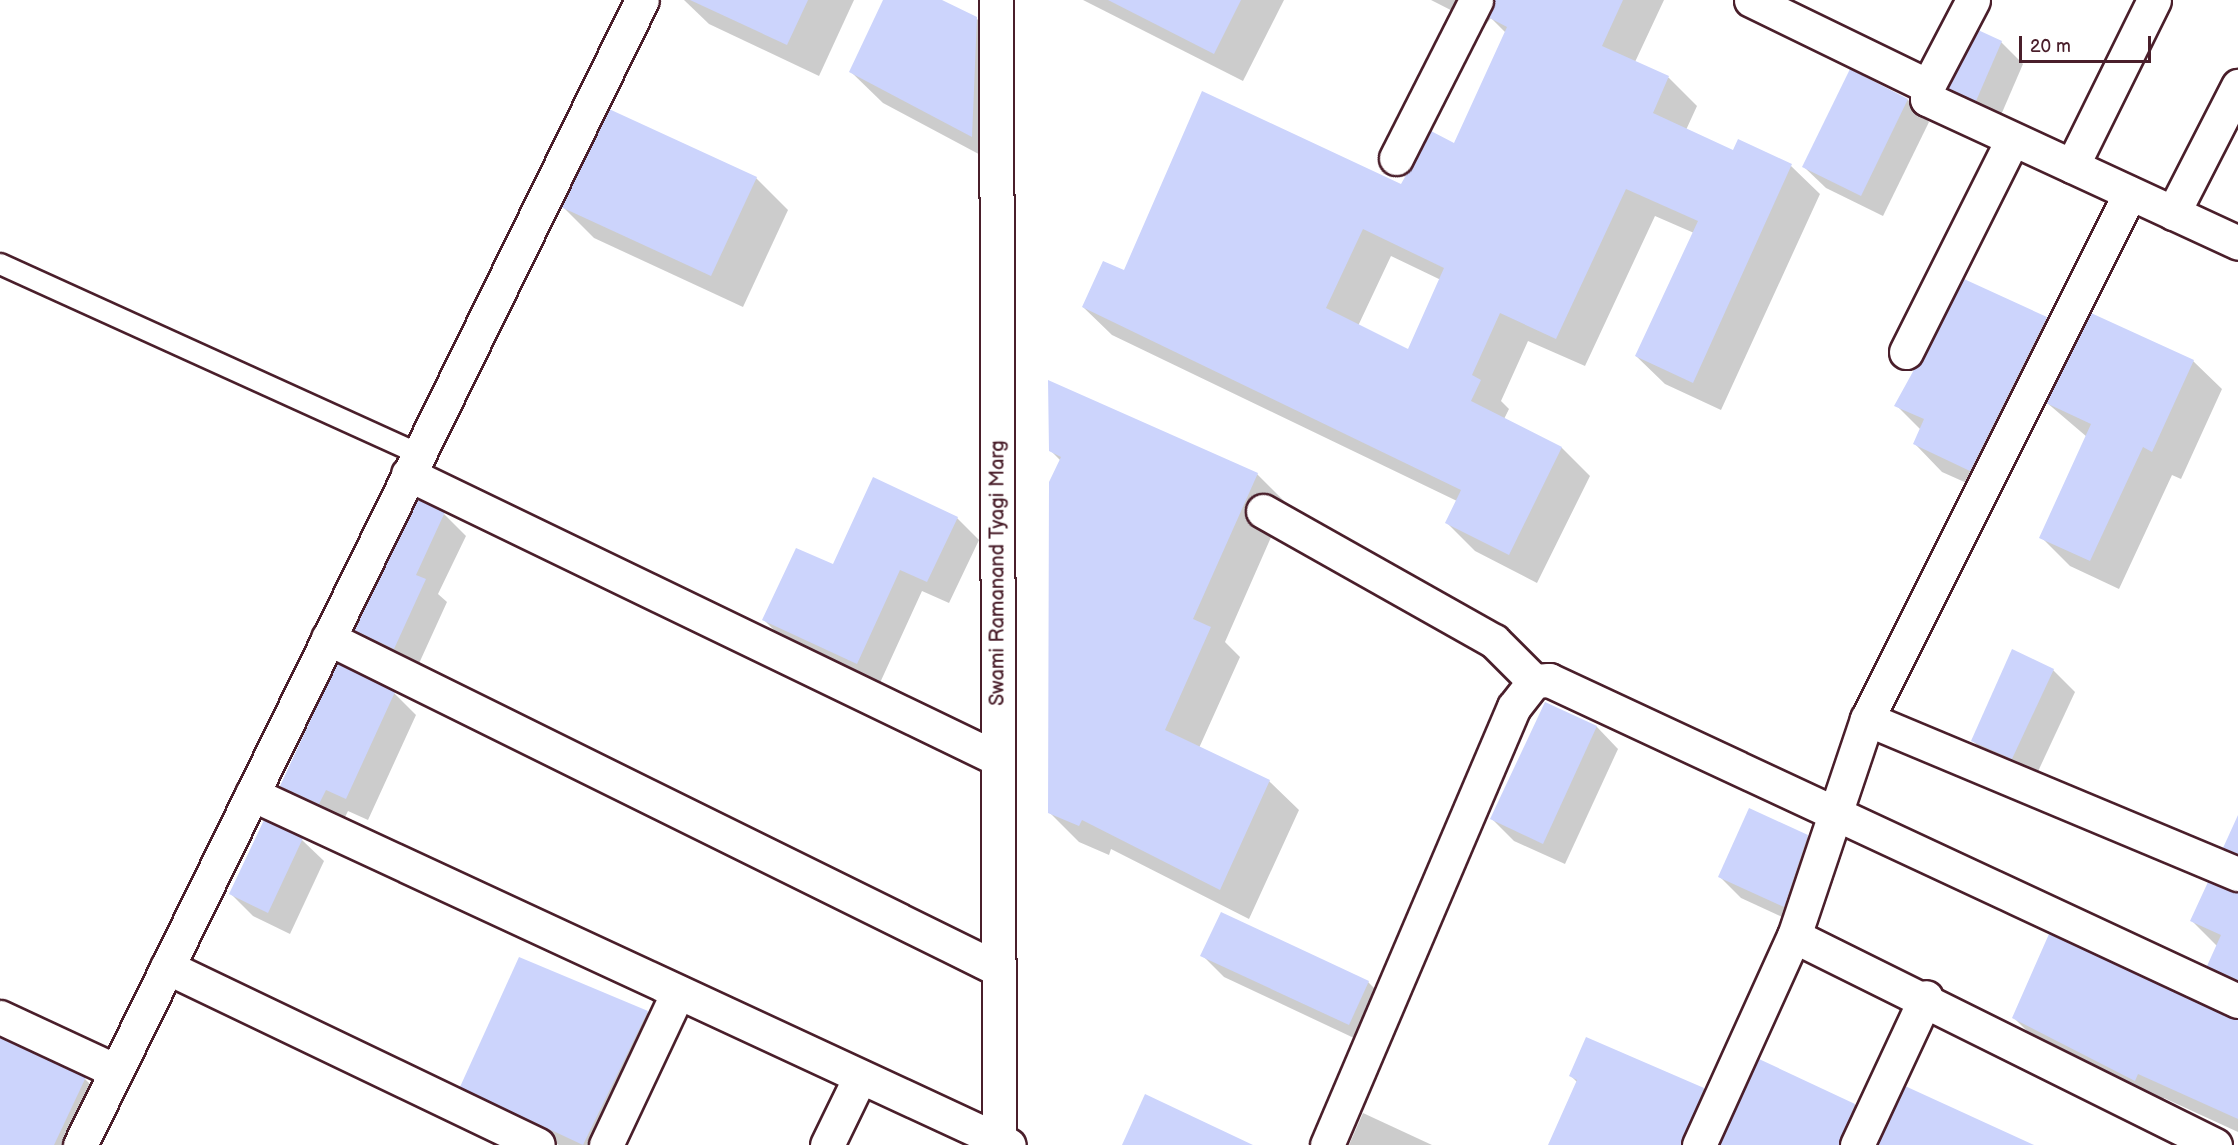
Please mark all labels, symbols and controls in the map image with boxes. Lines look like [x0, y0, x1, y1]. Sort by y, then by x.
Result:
scale bar [2022, 24, 2154, 62]
text: 20 m [2030, 36, 2071, 57]
street label: Swami Ramanand Tyagi Marg [986, 440, 1010, 706]

